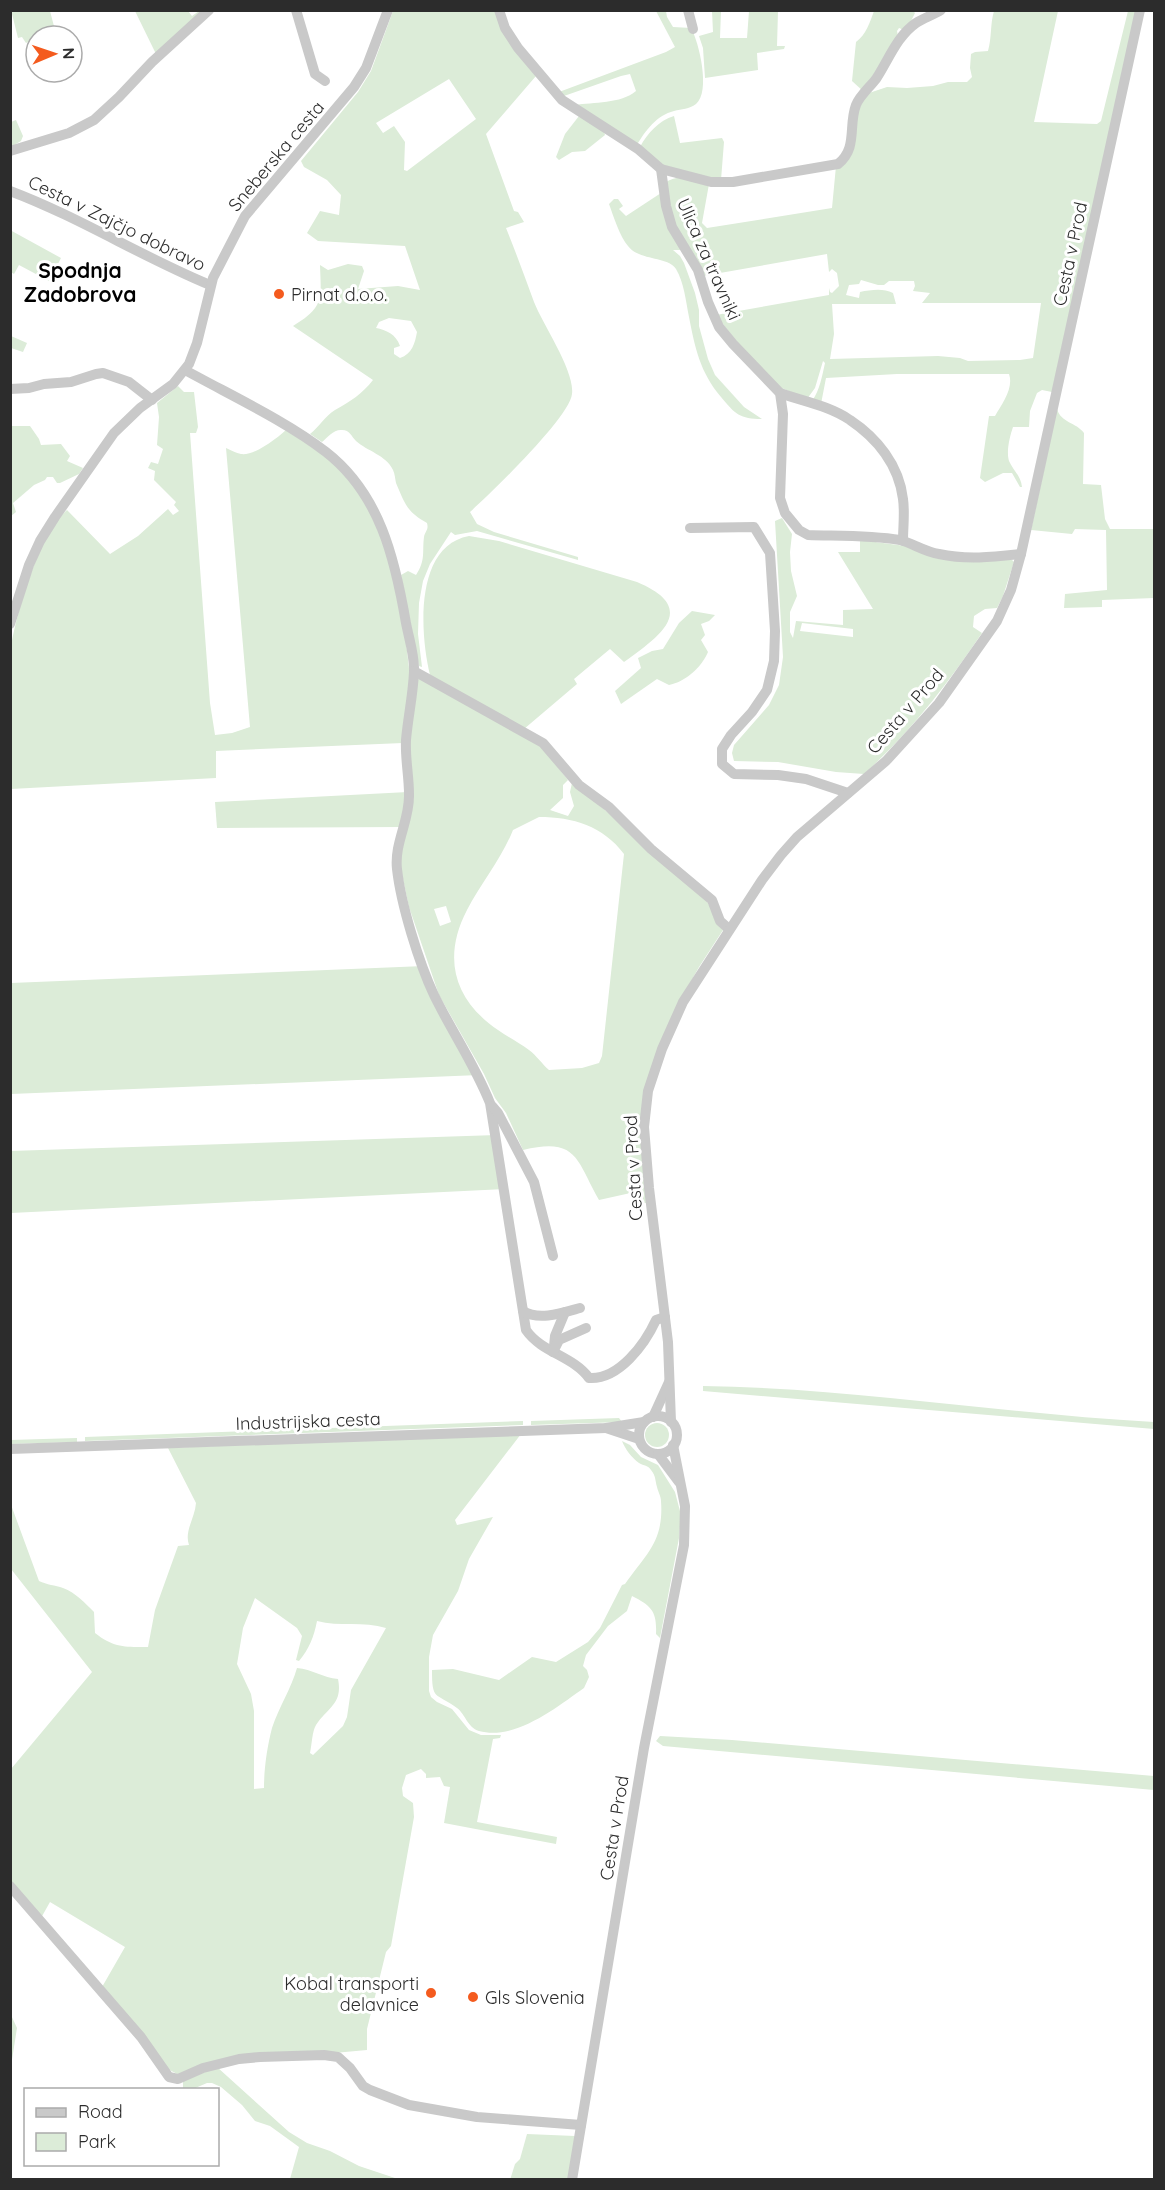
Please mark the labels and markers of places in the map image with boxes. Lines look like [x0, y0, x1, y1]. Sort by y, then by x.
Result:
place label: Pirnat d.o.o. [291, 283, 387, 306]
marker: Pirnat d.o.o. [272, 287, 286, 301]
place label: Kobal transporti delavnice [284, 1972, 419, 2016]
marker: Kobal transporti delavnice [424, 1986, 438, 2000]
place label: Gls Slovenia [485, 1986, 585, 2009]
marker: Gls Slovenia [466, 1990, 480, 2004]

